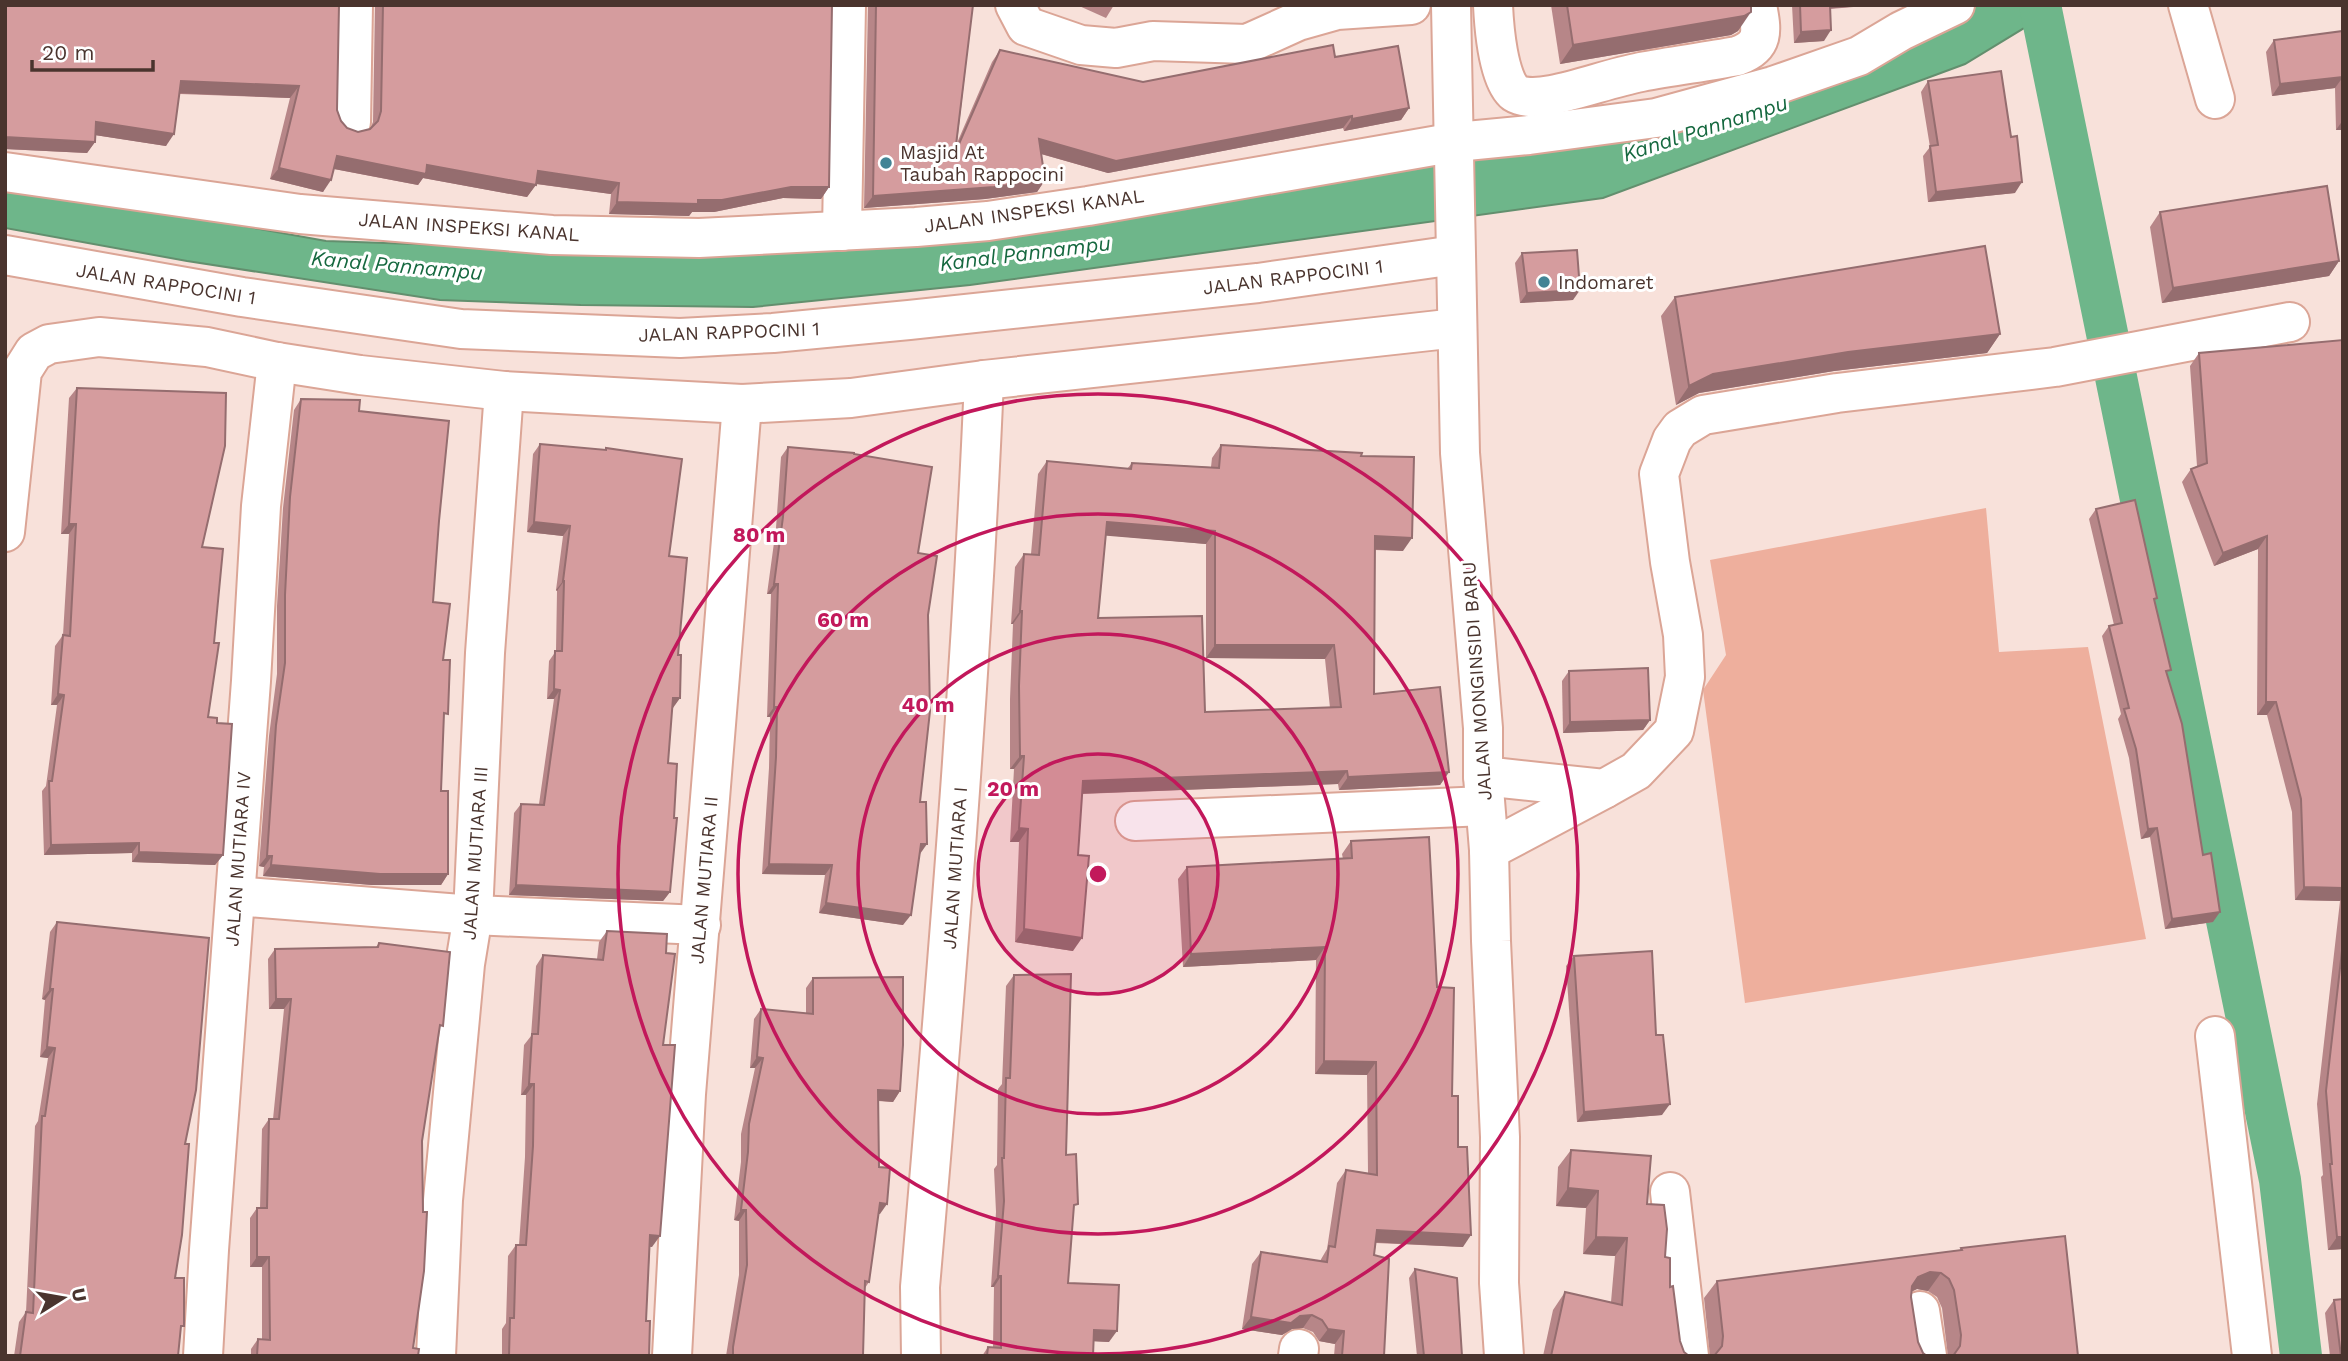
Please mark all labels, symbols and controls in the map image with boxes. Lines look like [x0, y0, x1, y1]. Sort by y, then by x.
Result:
scale bar [32, 28, 152, 72]
text: 20 m [42, 40, 94, 65]
water label: Kanal Pannampu [1619, 90, 1791, 166]
place label: Masjid At Taubah Rappocini [900, 141, 1064, 186]
marker: Masjid At Taubah Rappocini [878, 155, 894, 171]
street label: JALAN INSPEKSI KANAL [923, 184, 1145, 238]
street label: JALAN INSPEKSI KANAL [358, 208, 580, 246]
water label: Kanal Pannampu [938, 230, 1112, 276]
water label: Kanal Pannampu [310, 245, 484, 285]
street label: JALAN RAPPOCINI 1 [1202, 255, 1384, 299]
street label: JALAN RAPPOCINI 1 [75, 258, 257, 310]
place label: Indomaret [1558, 271, 1654, 294]
marker: Indomaret [1536, 274, 1552, 290]
street label: JALAN RAPPOCINI 1 [638, 317, 820, 347]
text: 80 m [733, 522, 785, 547]
street label: JALAN MONGINSIDI BARU [1457, 561, 1497, 801]
text: 60 m [817, 607, 869, 632]
text: 40 m [902, 692, 954, 717]
street label: JALAN MUTIARA III [457, 765, 493, 941]
street label: JALAN MUTIARA IV [220, 771, 256, 947]
text: 20 m [987, 776, 1039, 801]
street label: JALAN MUTIARA I [938, 786, 972, 950]
street label: JALAN MUTIARA II [685, 795, 723, 965]
centre of rings [1086, 862, 1110, 886]
north arrow [28, 1263, 98, 1333]
text: U [67, 1286, 92, 1304]

